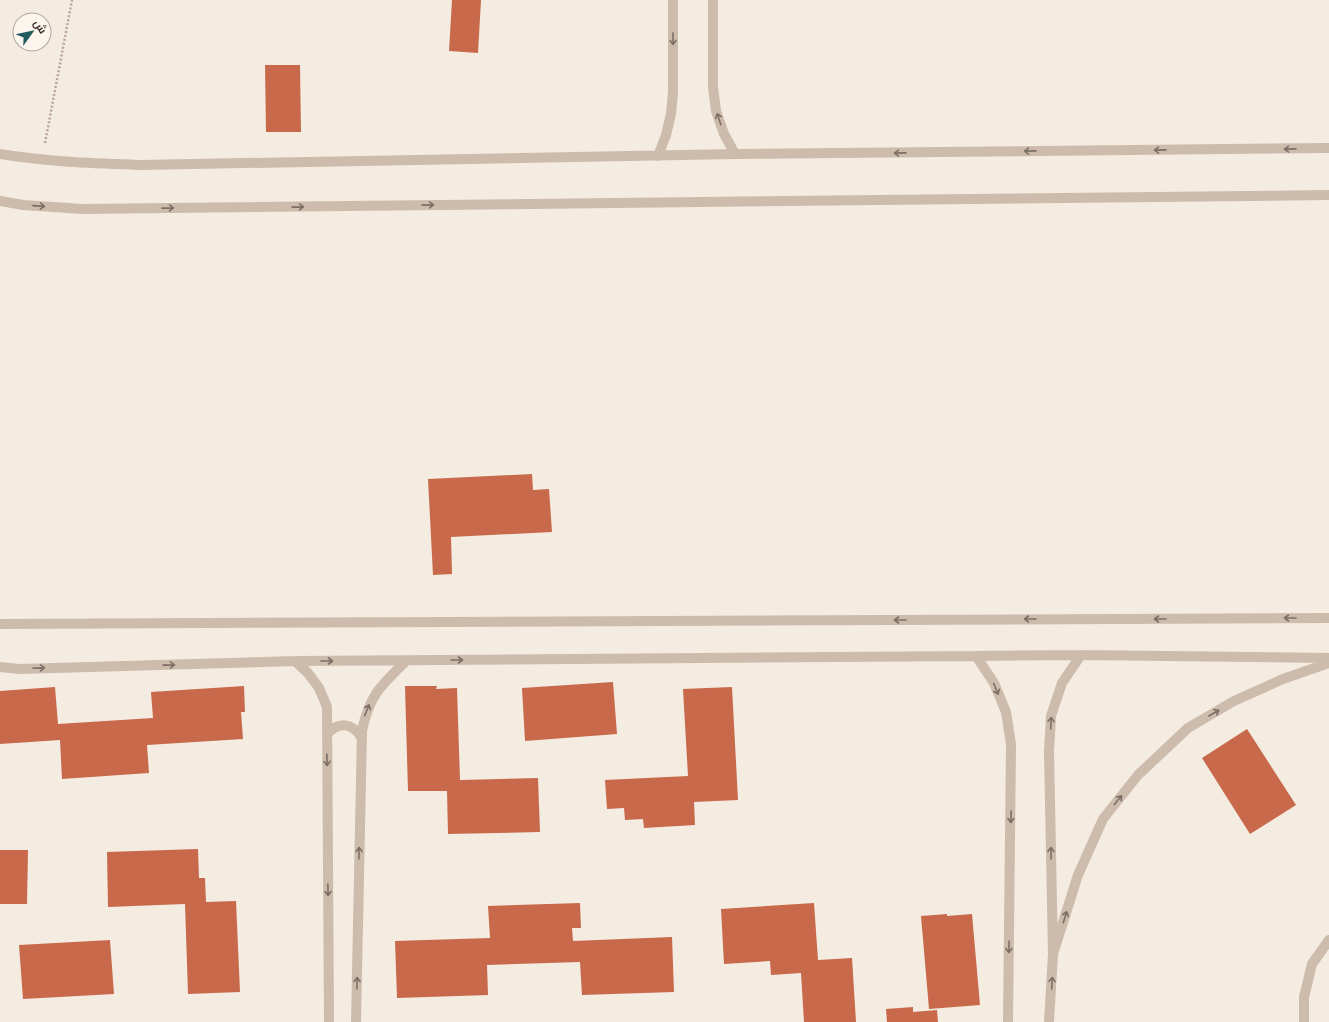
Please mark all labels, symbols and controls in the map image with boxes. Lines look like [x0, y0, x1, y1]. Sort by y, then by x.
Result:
north arrow [12, 12, 52, 52]
text: ش [31, 17, 50, 36]
one-way arrow [669, 32, 677, 45]
one-way arrow [715, 113, 722, 126]
one-way arrow [1284, 145, 1297, 152]
one-way arrow [1154, 146, 1167, 154]
one-way arrow [1024, 147, 1037, 155]
one-way arrow [894, 149, 907, 157]
one-way arrow [421, 201, 434, 209]
one-way arrow [32, 203, 45, 210]
one-way arrow [291, 203, 304, 211]
one-way arrow [161, 204, 174, 212]
one-way arrow [1284, 614, 1297, 622]
one-way arrow [1024, 615, 1037, 623]
one-way arrow [1154, 615, 1167, 623]
one-way arrow [894, 616, 907, 624]
one-way arrow [450, 656, 463, 664]
one-way arrow [320, 657, 333, 665]
one-way arrow [162, 661, 175, 668]
one-way arrow [32, 664, 45, 672]
one-way arrow [993, 682, 1001, 694]
one-way arrow [364, 704, 372, 716]
one-way arrow [1208, 709, 1220, 717]
one-way arrow [1047, 717, 1054, 730]
one-way arrow [323, 753, 331, 766]
one-way arrow [1114, 794, 1122, 805]
one-way arrow [1007, 810, 1015, 823]
one-way arrow [355, 847, 363, 860]
one-way arrow [1047, 847, 1055, 860]
one-way arrow [324, 883, 332, 896]
one-way arrow [1062, 911, 1069, 924]
one-way arrow [1005, 940, 1013, 953]
one-way arrow [353, 977, 361, 990]
one-way arrow [1048, 977, 1055, 990]

